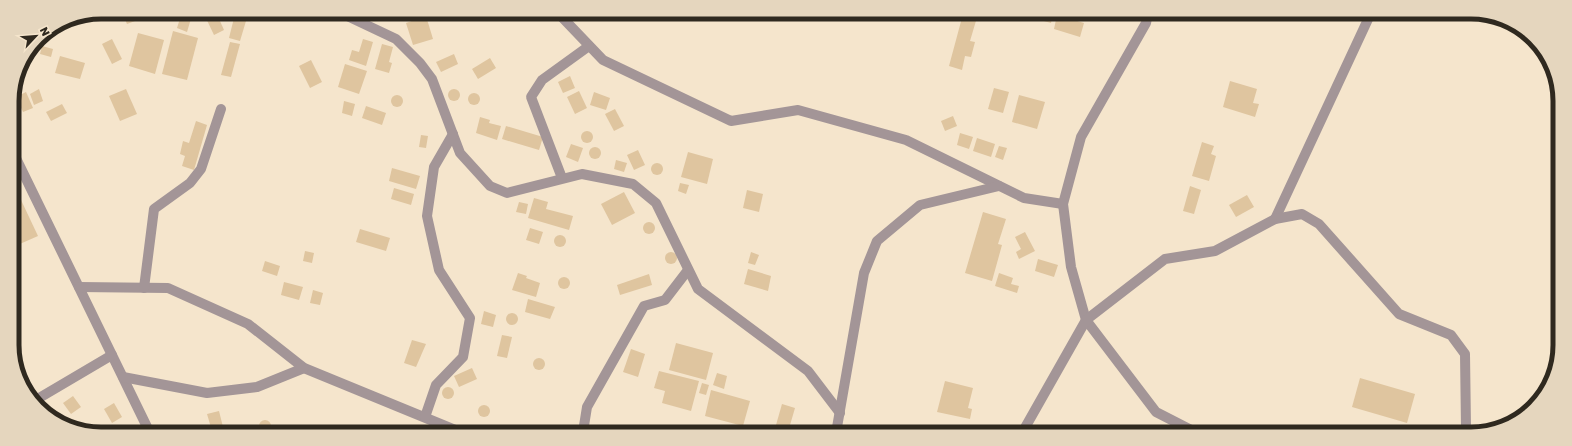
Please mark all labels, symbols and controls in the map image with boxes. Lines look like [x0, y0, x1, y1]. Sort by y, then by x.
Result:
north arrow [16, 16, 56, 56]
text: N [38, 25, 53, 38]

